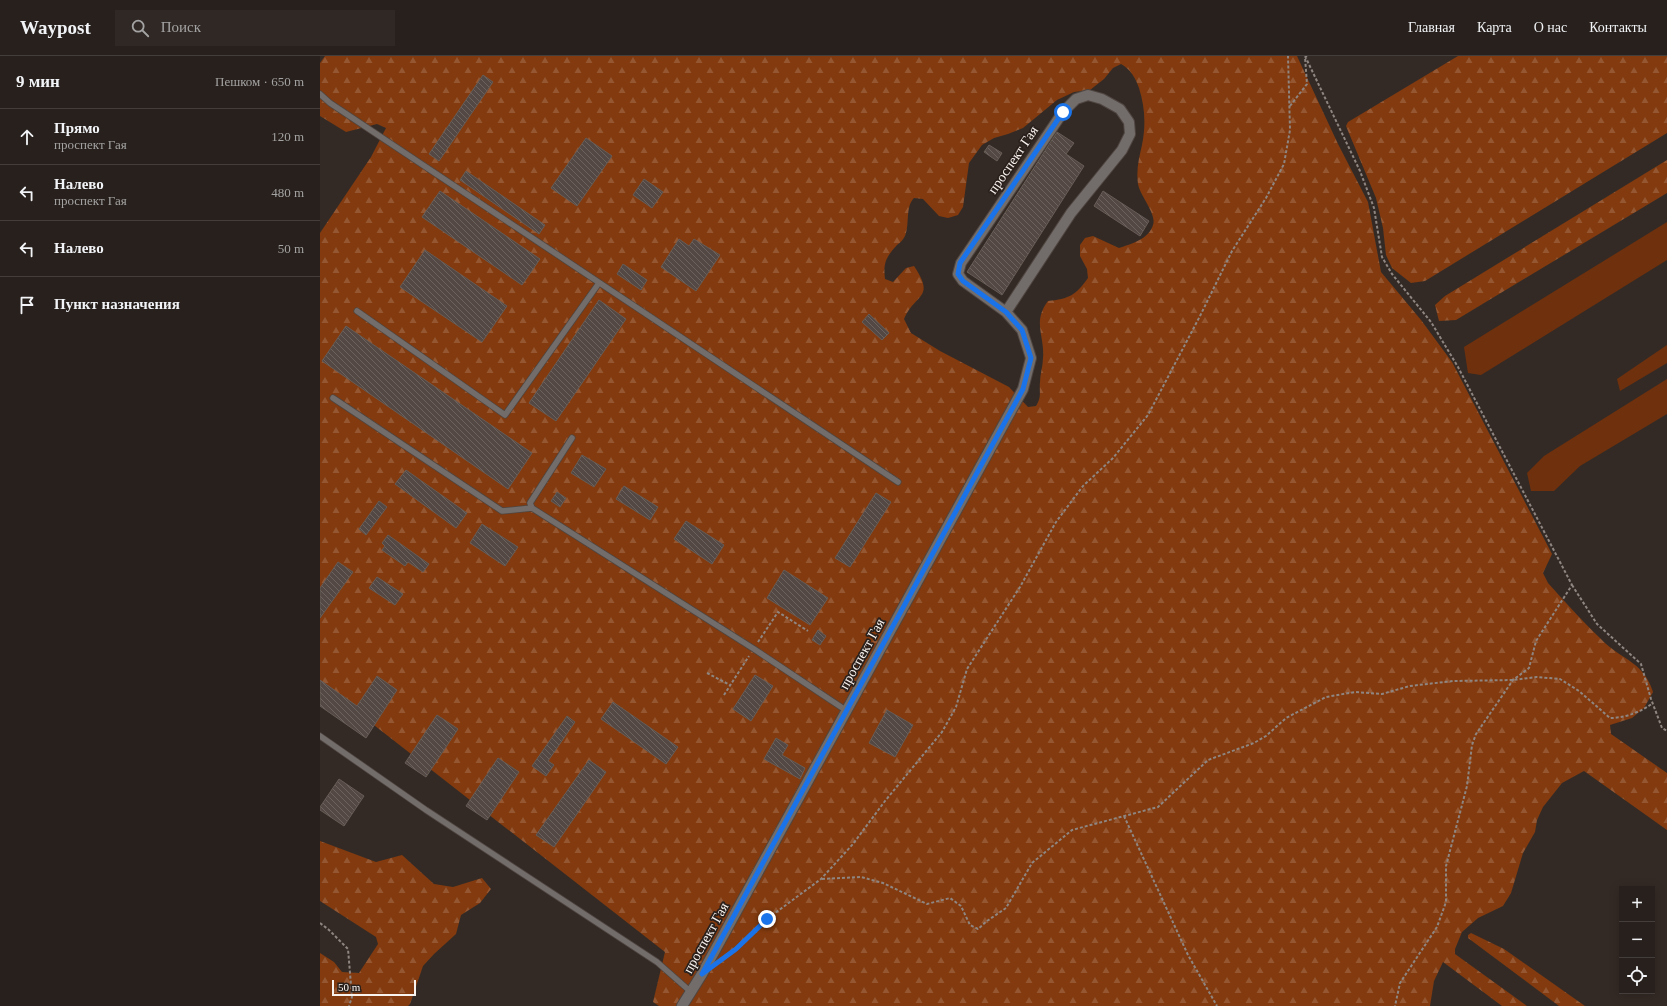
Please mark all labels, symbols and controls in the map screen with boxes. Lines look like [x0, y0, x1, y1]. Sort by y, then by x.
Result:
search box [115, 10, 395, 46]
text: Waypost [20, 17, 91, 38]
icon: search [129, 17, 151, 39]
text: Поиск [161, 19, 201, 35]
text: Главная [1408, 20, 1455, 35]
text: Карта [1477, 20, 1512, 35]
text: О нас [1534, 20, 1567, 35]
text: Контакты [1589, 20, 1647, 35]
text: 9 мин [16, 72, 60, 91]
text: Пешком · 650 m [215, 74, 304, 89]
route start [1054, 103, 1072, 121]
text: Прямо [54, 120, 100, 136]
street label: проспект Гая [985, 123, 1041, 197]
icon: ahead [16, 126, 38, 148]
text: 120 m [271, 129, 304, 144]
text: проспект Гая [54, 137, 127, 152]
text: Налево [54, 176, 104, 192]
icon: left [16, 182, 38, 204]
text: 480 m [271, 185, 304, 200]
text: проспект Гая [54, 193, 127, 208]
icon: left [16, 238, 38, 260]
text: Налево [54, 240, 104, 256]
text: 50 m [278, 241, 304, 256]
icon: arrive [16, 294, 38, 316]
text: Пункт назначения [54, 296, 180, 312]
street label: проспект Гая [836, 616, 888, 692]
map controls [1619, 886, 1655, 994]
button: + [1619, 886, 1655, 922]
street label: проспект Гая [680, 900, 732, 976]
route end [758, 910, 776, 928]
button: − [1619, 922, 1655, 958]
button: locate [1619, 958, 1655, 994]
scale bar [332, 978, 416, 997]
text: 50 m [338, 981, 360, 993]

